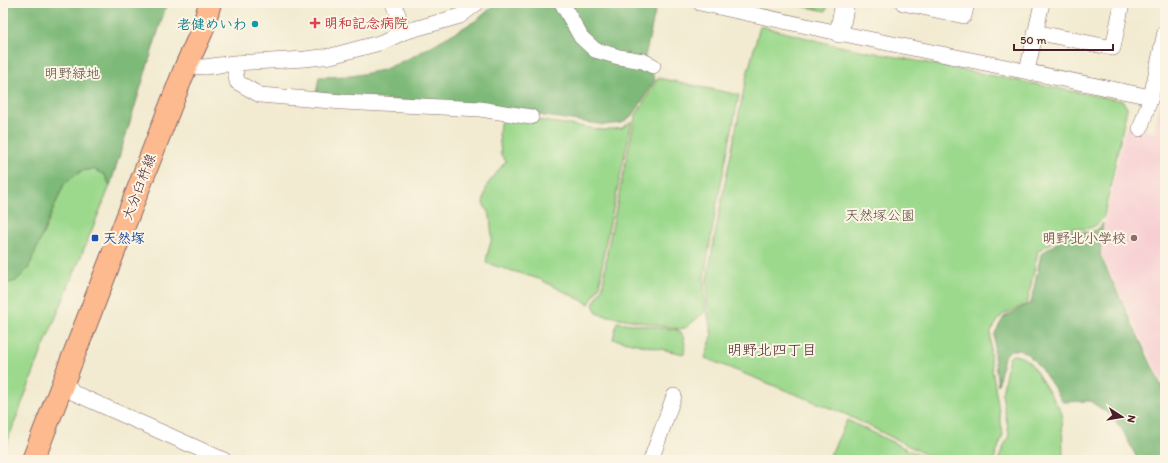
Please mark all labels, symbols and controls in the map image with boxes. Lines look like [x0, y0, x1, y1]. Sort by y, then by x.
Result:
place label: 明和記念病院 [324, 15, 408, 32]
place label: 老健めいわ [177, 16, 247, 33]
marker: 明和記念病院 [309, 17, 321, 29]
marker: 老健めいわ [250, 19, 260, 29]
scale bar [1014, 26, 1113, 52]
text: 50 m [1020, 33, 1046, 47]
park label: 明野緑地 [44, 65, 100, 82]
street label: 大分臼杵線 [119, 151, 159, 223]
park label: 天然塚公園 [845, 207, 915, 224]
place label: 天然塚 [103, 230, 145, 247]
place label: 明野北小学校 [1042, 230, 1126, 247]
marker: 天然塚 [90, 233, 100, 243]
marker: 明野北小学校 [1129, 233, 1139, 243]
district label: 明野北四丁目 [727, 341, 817, 359]
north arrow [1102, 397, 1142, 437]
text: N [1124, 414, 1138, 424]

